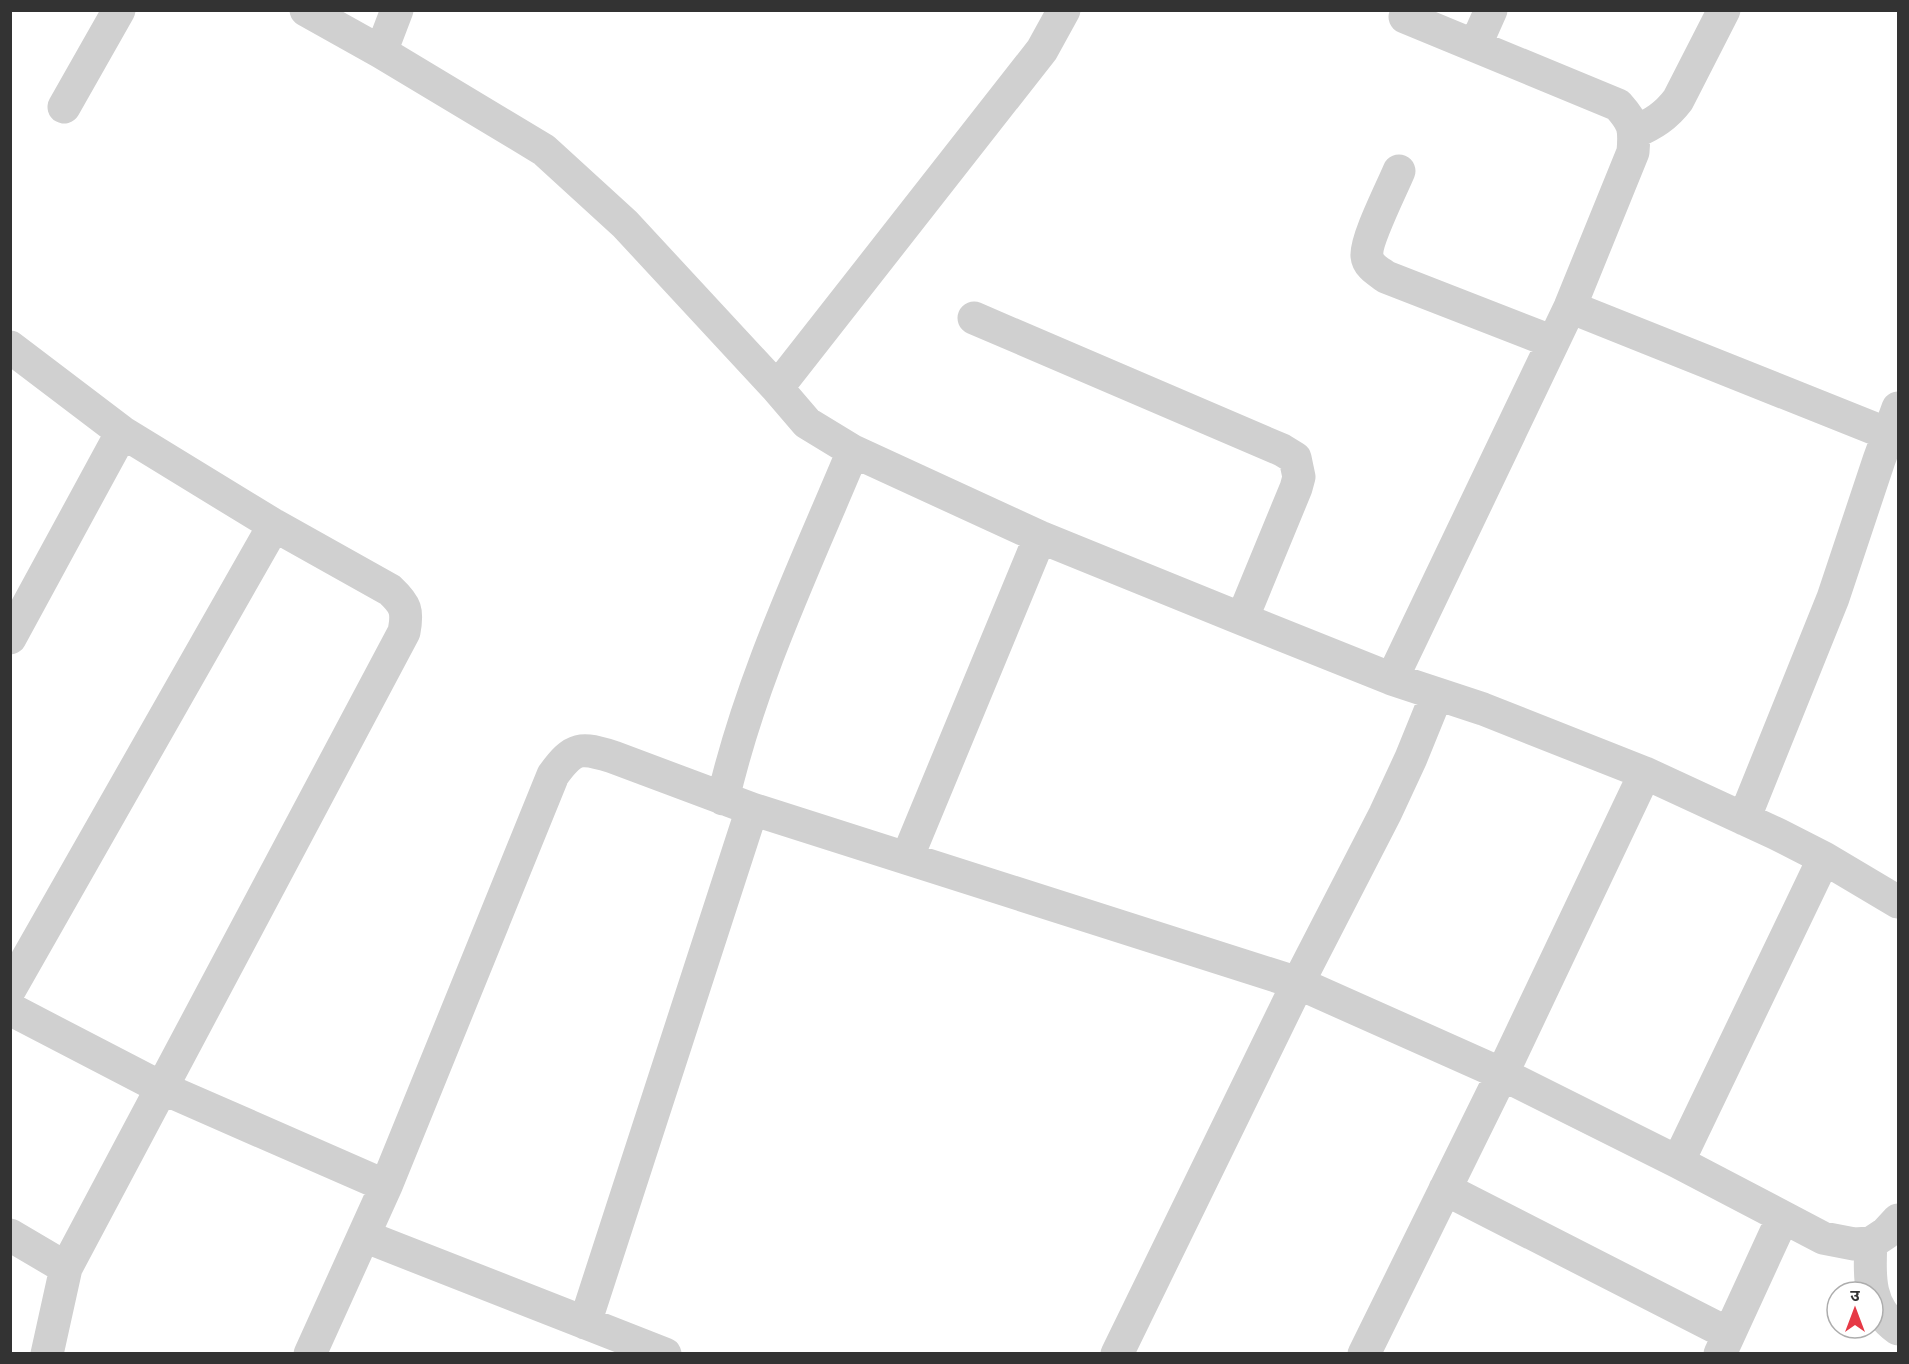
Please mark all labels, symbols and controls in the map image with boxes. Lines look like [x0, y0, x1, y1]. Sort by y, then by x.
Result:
north arrow [1825, 1280, 1885, 1340]
text: उ [1850, 1284, 1860, 1306]

